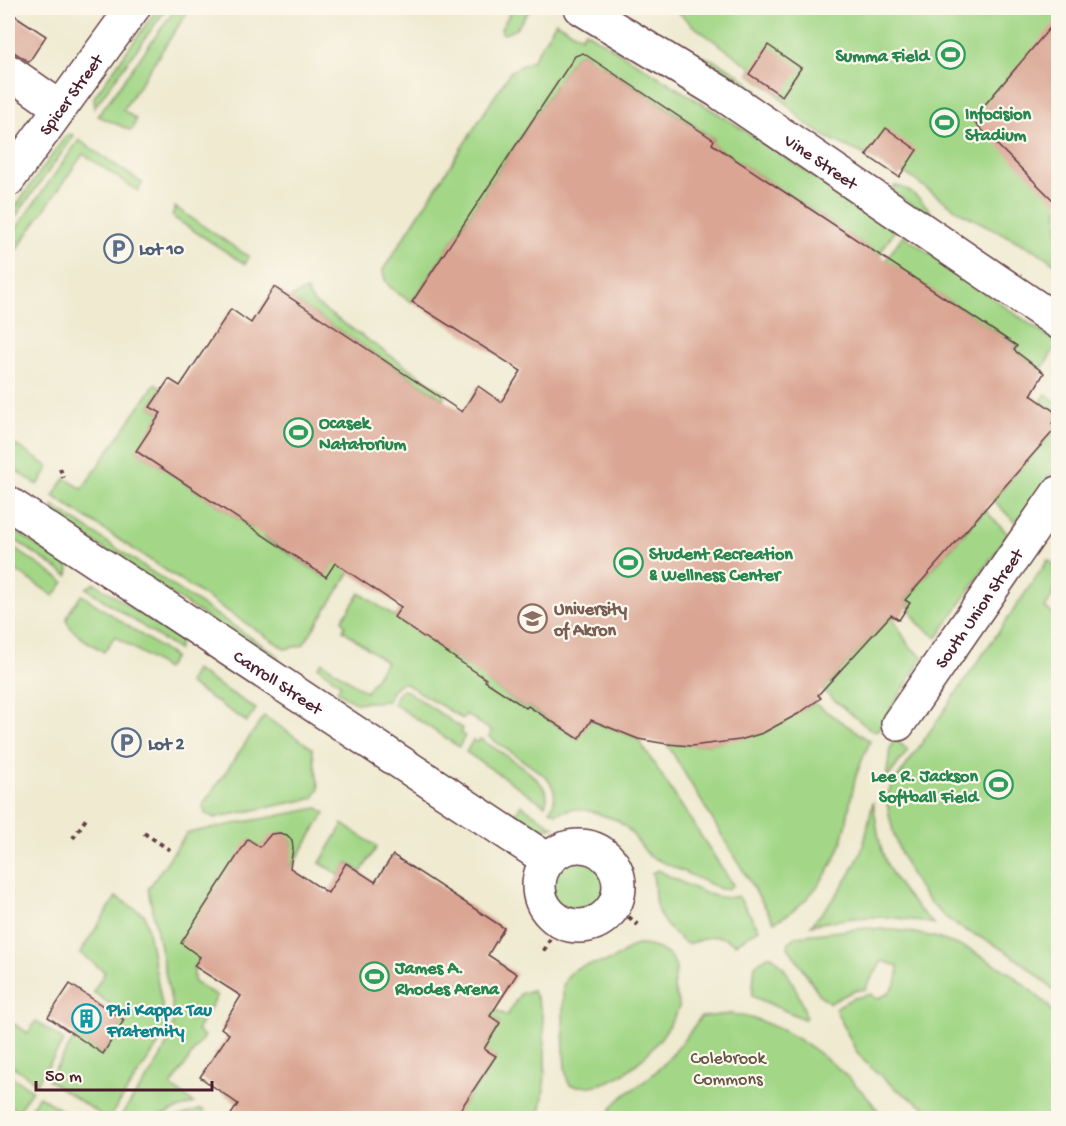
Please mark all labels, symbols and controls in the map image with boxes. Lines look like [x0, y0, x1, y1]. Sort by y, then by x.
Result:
sports icon: Summa Field [934, 39, 966, 71]
place label: Summa Field [835, 47, 931, 68]
street label: Spicer Street [36, 50, 110, 140]
place label: Infocision Stadium [965, 105, 1032, 147]
sports icon: Infocision Stadium [928, 107, 960, 139]
street label: Vine Street [778, 130, 862, 196]
parking icon: Lot 10 [102, 232, 134, 264]
place label: Lot 10 [139, 240, 185, 261]
place label: Ocasek Natatorium [319, 414, 406, 456]
sports icon: Ocasek Natatorium [282, 416, 314, 448]
street label: South Union Street [932, 544, 1030, 673]
place label: Student Recreation & Wellness Center [649, 545, 793, 587]
sports icon: Student Recreation & Wellness Center [612, 547, 644, 579]
place label: University of Akron [553, 600, 627, 642]
school or university icon: University of Akron [517, 602, 549, 634]
street label: Carroll Street [229, 647, 327, 722]
parking icon: Lot 2 [111, 727, 143, 759]
place label: Lot 2 [148, 735, 185, 756]
place label: Lee R. Jackson Softball Field [871, 767, 980, 809]
sports icon: Lee R. Jackson Softball Field [983, 769, 1015, 801]
place label: James A. Rhodes Arena [394, 959, 500, 1001]
sports icon: James A. Rhodes Arena [358, 961, 390, 993]
place label: Phi Kappa Tau Fraternity [106, 1001, 213, 1043]
building icon: Phi Kappa Tau Fraternity [70, 1003, 102, 1035]
park label: Colebrook Commons [691, 1049, 767, 1091]
scale bar [36, 1054, 212, 1092]
text: 50 m [45, 1067, 82, 1088]

